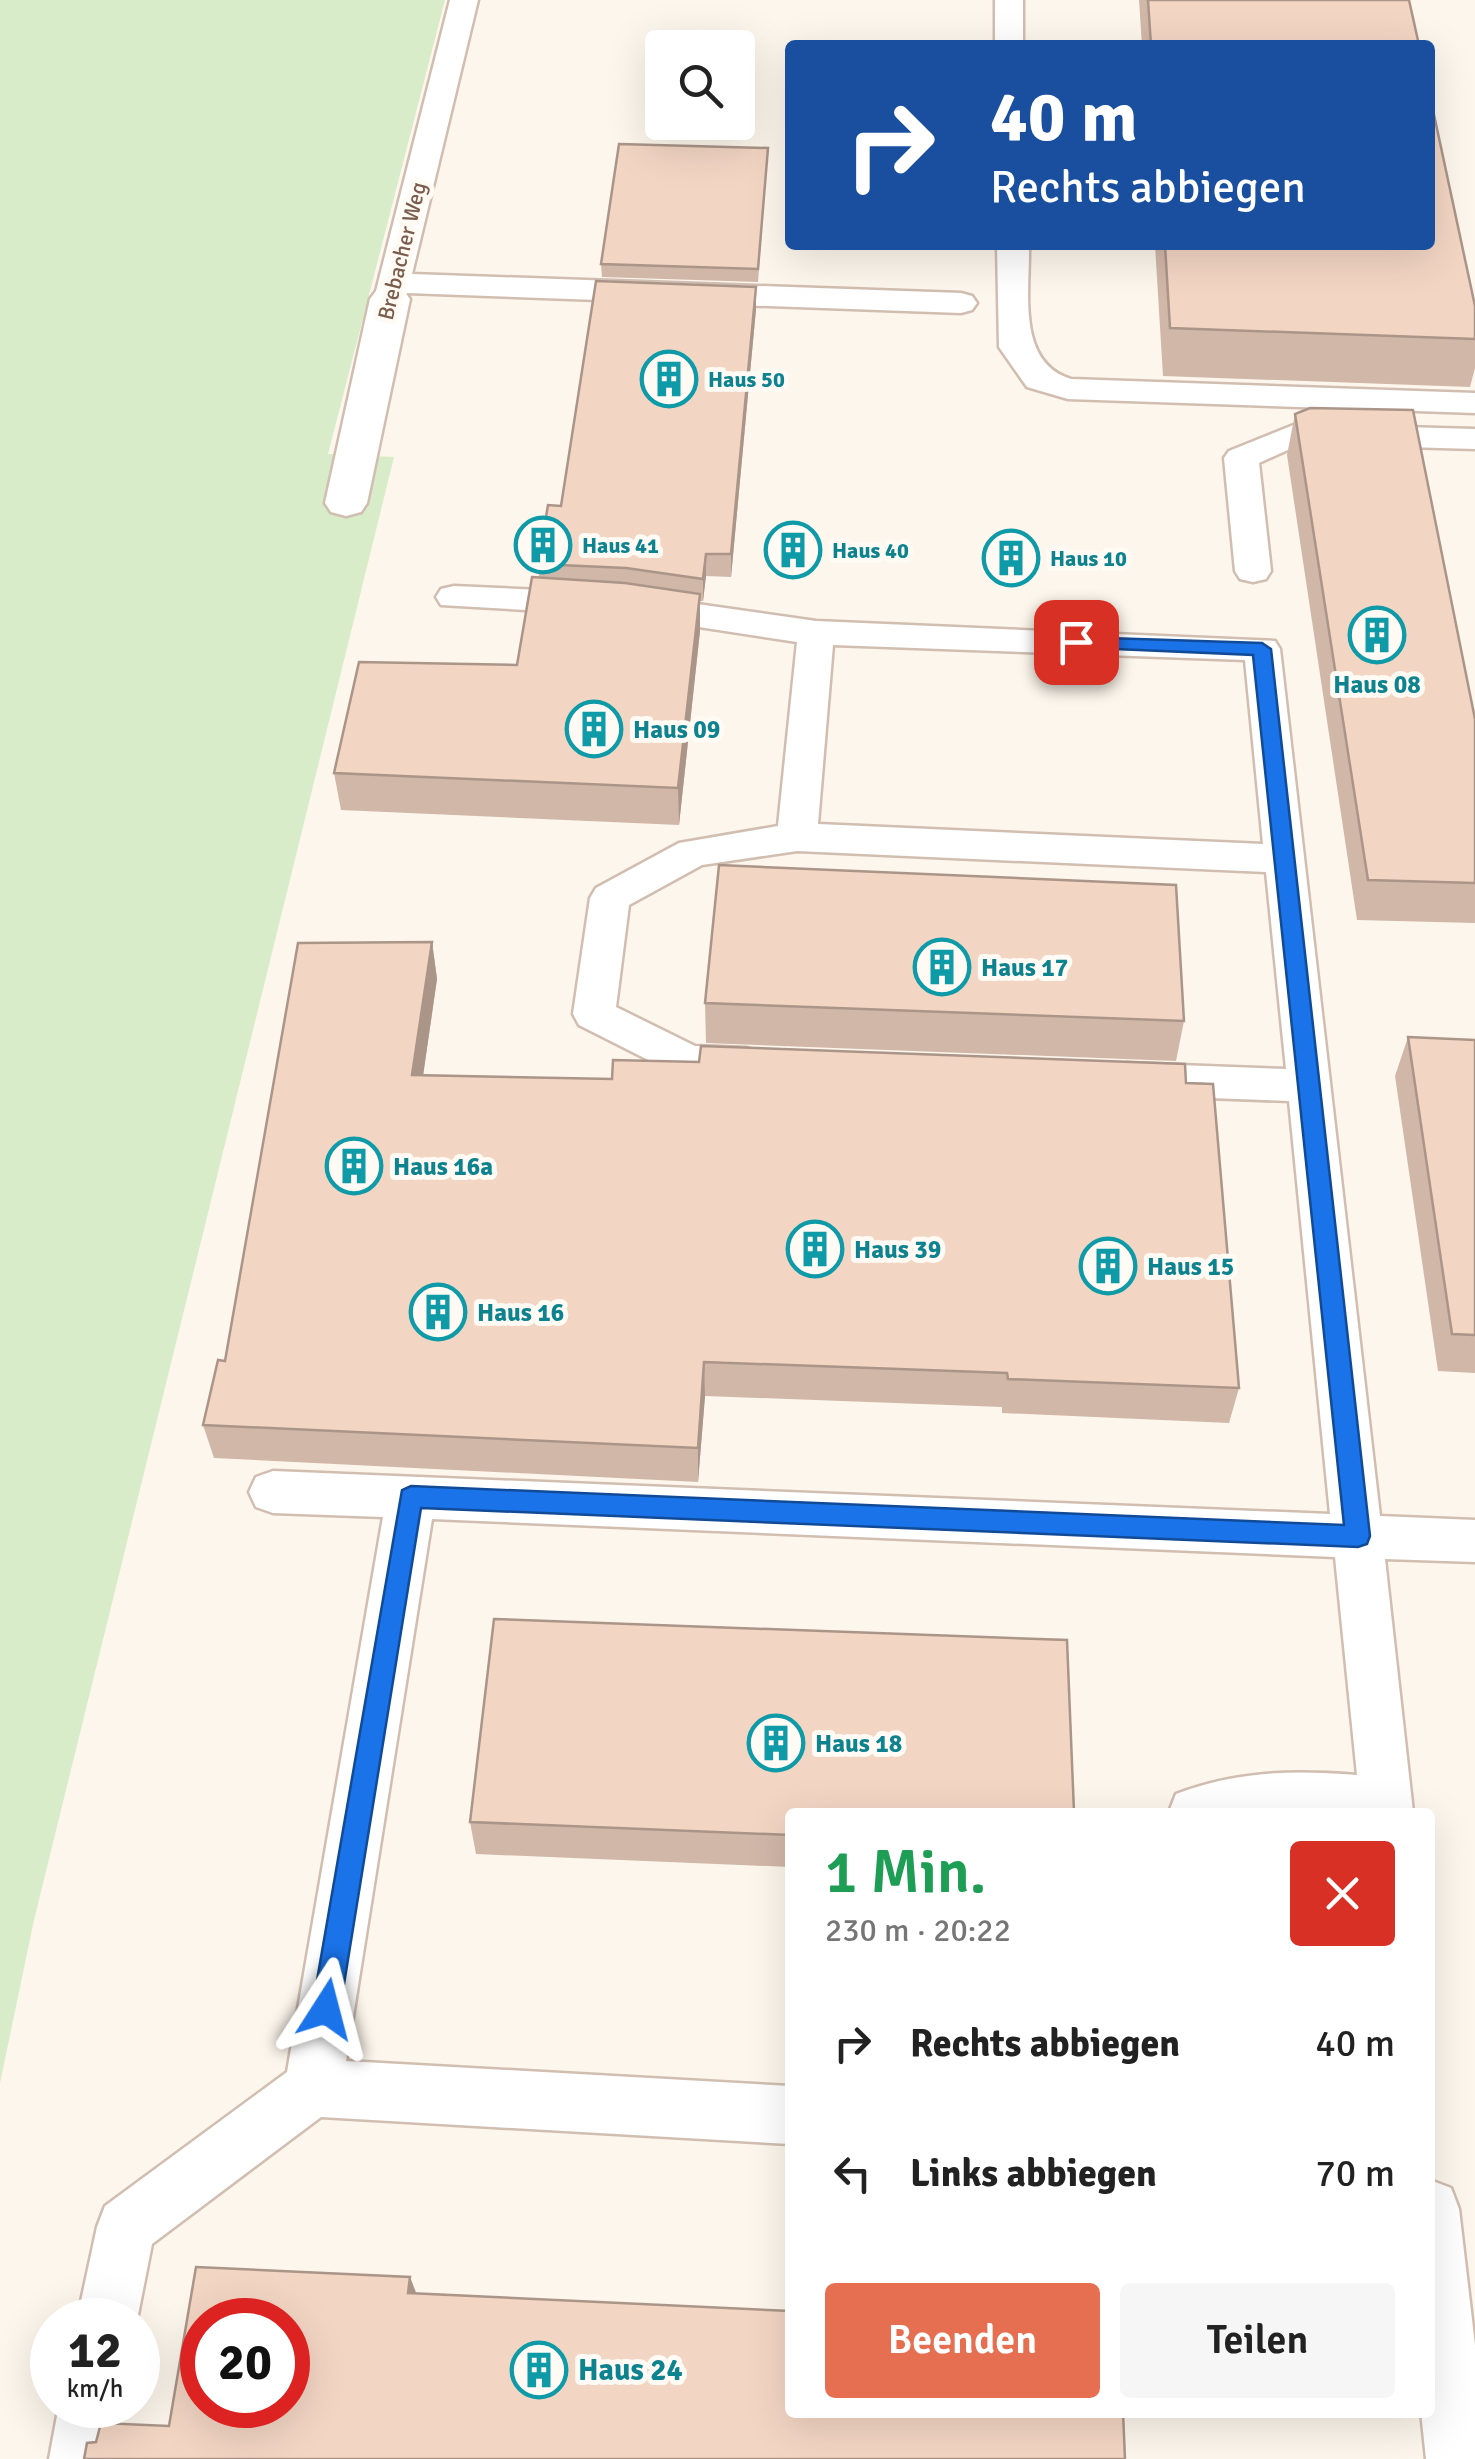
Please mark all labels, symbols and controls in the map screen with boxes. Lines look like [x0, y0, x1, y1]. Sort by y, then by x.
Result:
map controls [645, 30, 755, 140]
button: search [645, 30, 755, 140]
text: 40 m [990, 74, 1138, 160]
icon: right [825, 80, 955, 210]
text: Rechts abbiegen [990, 160, 1306, 215]
street label: Brebacher Weg [372, 179, 432, 323]
building icon: Haus 50 [639, 349, 699, 409]
place label: Haus 50 [708, 366, 785, 393]
building icon: Haus 41 [513, 515, 573, 575]
building icon: Haus 40 [763, 520, 823, 580]
building icon: Haus 10 [981, 528, 1041, 588]
place label: Haus 41 [582, 532, 659, 559]
place label: Haus 40 [832, 537, 909, 564]
place label: Haus 10 [1050, 545, 1127, 572]
pin [1034, 600, 1119, 685]
building icon: Haus 08 [1347, 605, 1407, 665]
icon: arrive [1049, 615, 1104, 670]
place label: Haus 08 [1333, 669, 1421, 700]
building icon: Haus 09 [564, 699, 624, 759]
place label: Haus 09 [633, 714, 720, 745]
building icon: Haus 17 [912, 937, 972, 997]
place label: Haus 17 [981, 952, 1068, 983]
building icon: Haus 16a [324, 1136, 384, 1196]
place label: Haus 16a [393, 1151, 493, 1182]
building icon: Haus 39 [785, 1219, 845, 1279]
place label: Haus 39 [854, 1234, 941, 1265]
building icon: Haus 15 [1078, 1236, 1138, 1296]
place label: Haus 15 [1147, 1251, 1234, 1282]
building icon: Haus 16 [408, 1282, 468, 1342]
place label: Haus 16 [477, 1297, 564, 1328]
building icon: Haus 18 [746, 1713, 806, 1773]
place label: Haus 18 [815, 1728, 902, 1759]
text: 1 Min. [825, 1836, 986, 1910]
button: close [1290, 1841, 1395, 1946]
text: 230 m · 20:22 [825, 1911, 1011, 1950]
position arrow [274, 1957, 378, 2061]
icon: right [825, 2016, 880, 2071]
text: Rechts abbiegen [910, 2020, 1180, 2067]
text: 40 m [1315, 2020, 1395, 2067]
icon: left [825, 2146, 880, 2201]
text: Links abbiegen [910, 2150, 1157, 2197]
text: 70 m [1315, 2150, 1395, 2197]
button: Beenden [825, 2283, 1100, 2398]
button: Teilen [1120, 2283, 1395, 2398]
speed limit sign: 20 [180, 2298, 310, 2428]
text: 12 [68, 2320, 122, 2382]
building icon: Haus 24 [509, 2340, 569, 2400]
place label: Haus 24 [578, 2352, 683, 2389]
text: km/h [67, 2373, 123, 2404]

